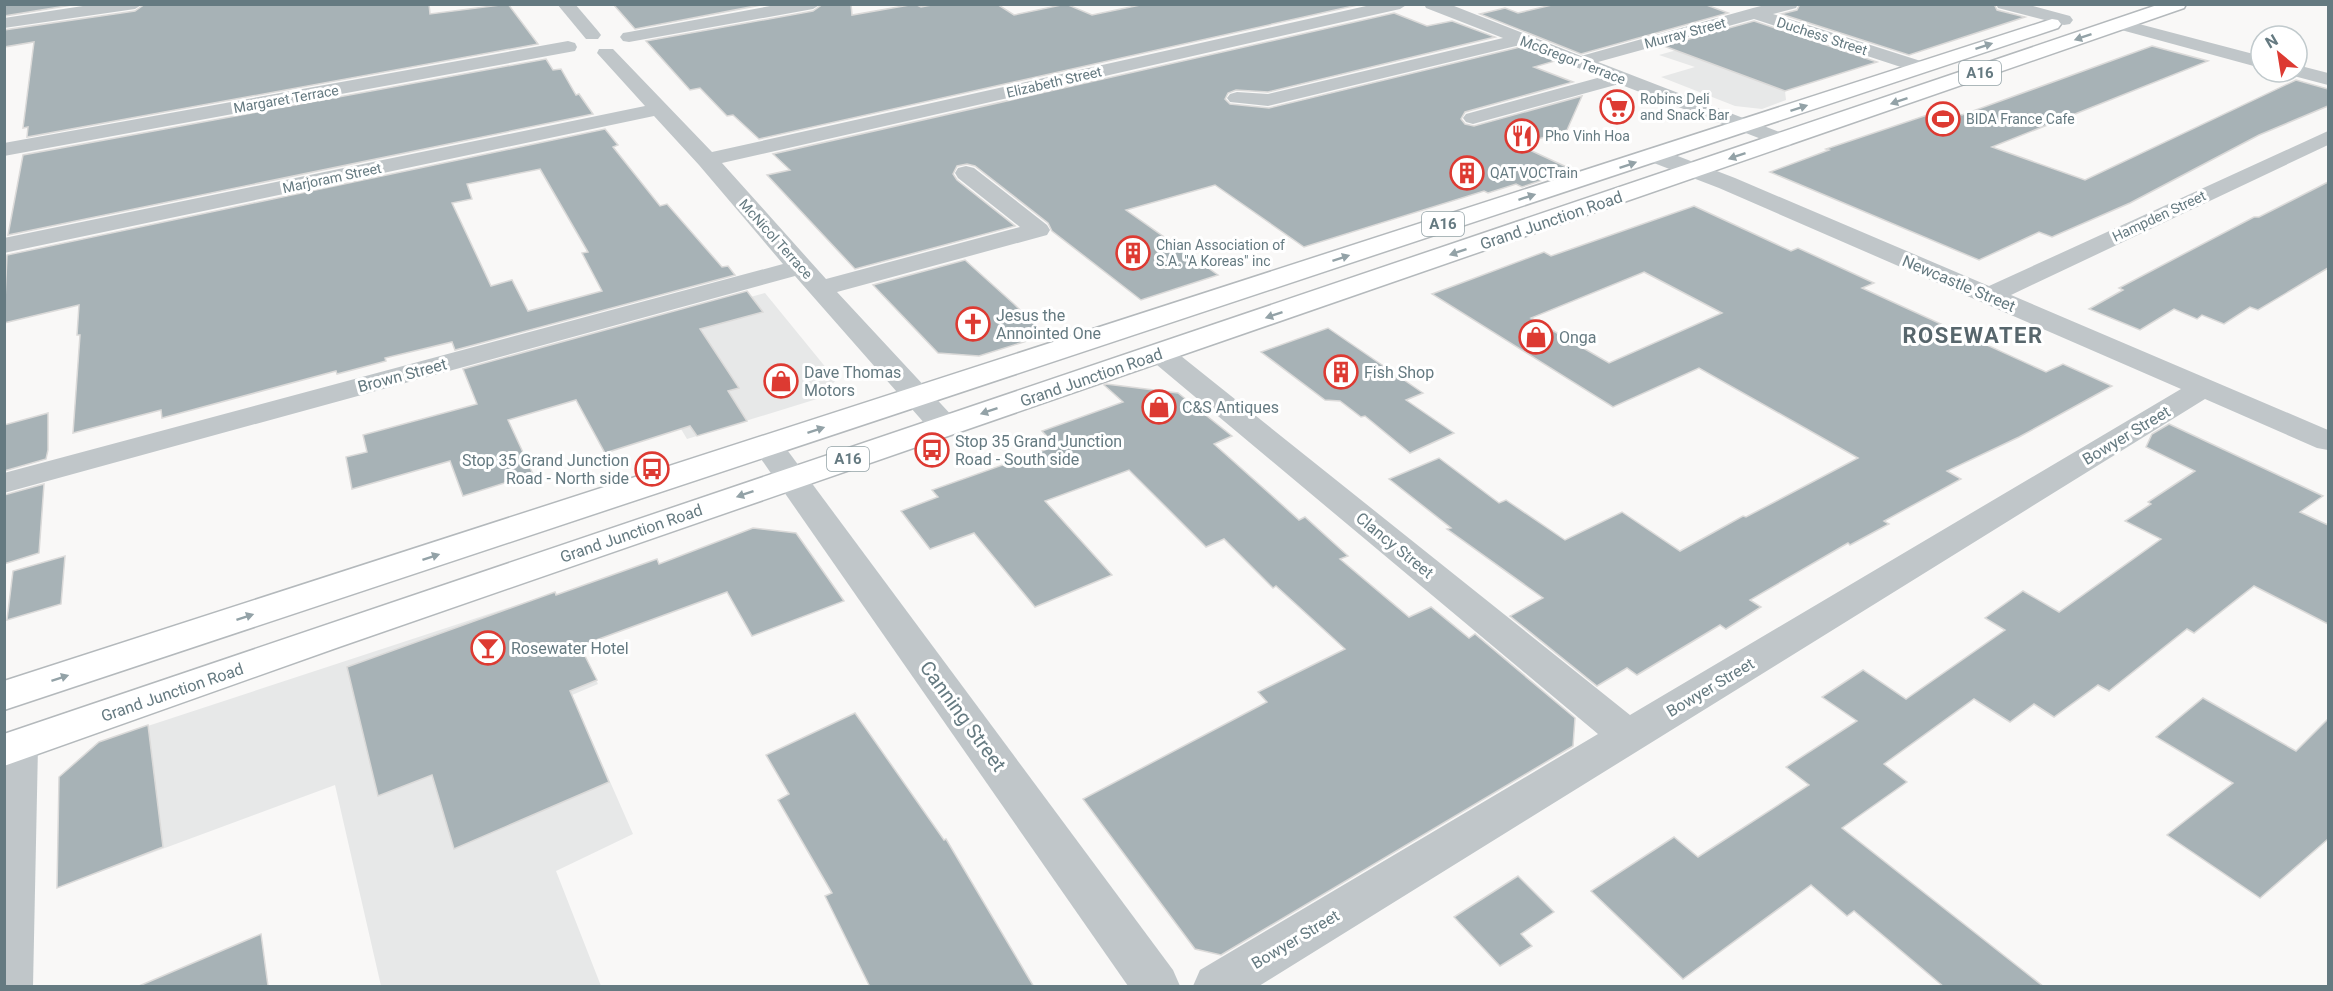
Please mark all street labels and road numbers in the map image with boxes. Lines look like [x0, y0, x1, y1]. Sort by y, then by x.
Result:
street label: Murray Street [1643, 14, 1728, 52]
street label: Duchess Street [1775, 14, 1870, 58]
street label: McGregor Terrace [1518, 33, 1628, 87]
road number: A16 [1959, 61, 2001, 85]
street label: Elizabeth Street [1005, 63, 1104, 101]
street label: Margaret Terrace [232, 82, 340, 116]
street label: Marjoram Street [281, 160, 383, 196]
street label: Grand Junction Road [1478, 187, 1625, 254]
street label: Hampden Street [2110, 187, 2209, 245]
street label: McNicol Terrace [736, 196, 816, 282]
road number: A16 [1422, 212, 1464, 236]
street label: Newcastle Street [1899, 251, 2018, 316]
street label: Grand Junction Road [1018, 344, 1165, 411]
street label: Brown Street [356, 354, 449, 396]
street label: Bowyer Street [2079, 402, 2173, 469]
road number: A16 [827, 447, 869, 471]
street label: Grand Junction Road [558, 500, 705, 567]
street label: Clancy Street [1352, 508, 1437, 582]
street label: Bowyer Street [1663, 654, 1757, 721]
street label: Canning Street [915, 656, 1011, 776]
street label: Grand Junction Road [99, 659, 246, 726]
street label: Bowyer Street [1248, 906, 1342, 973]

